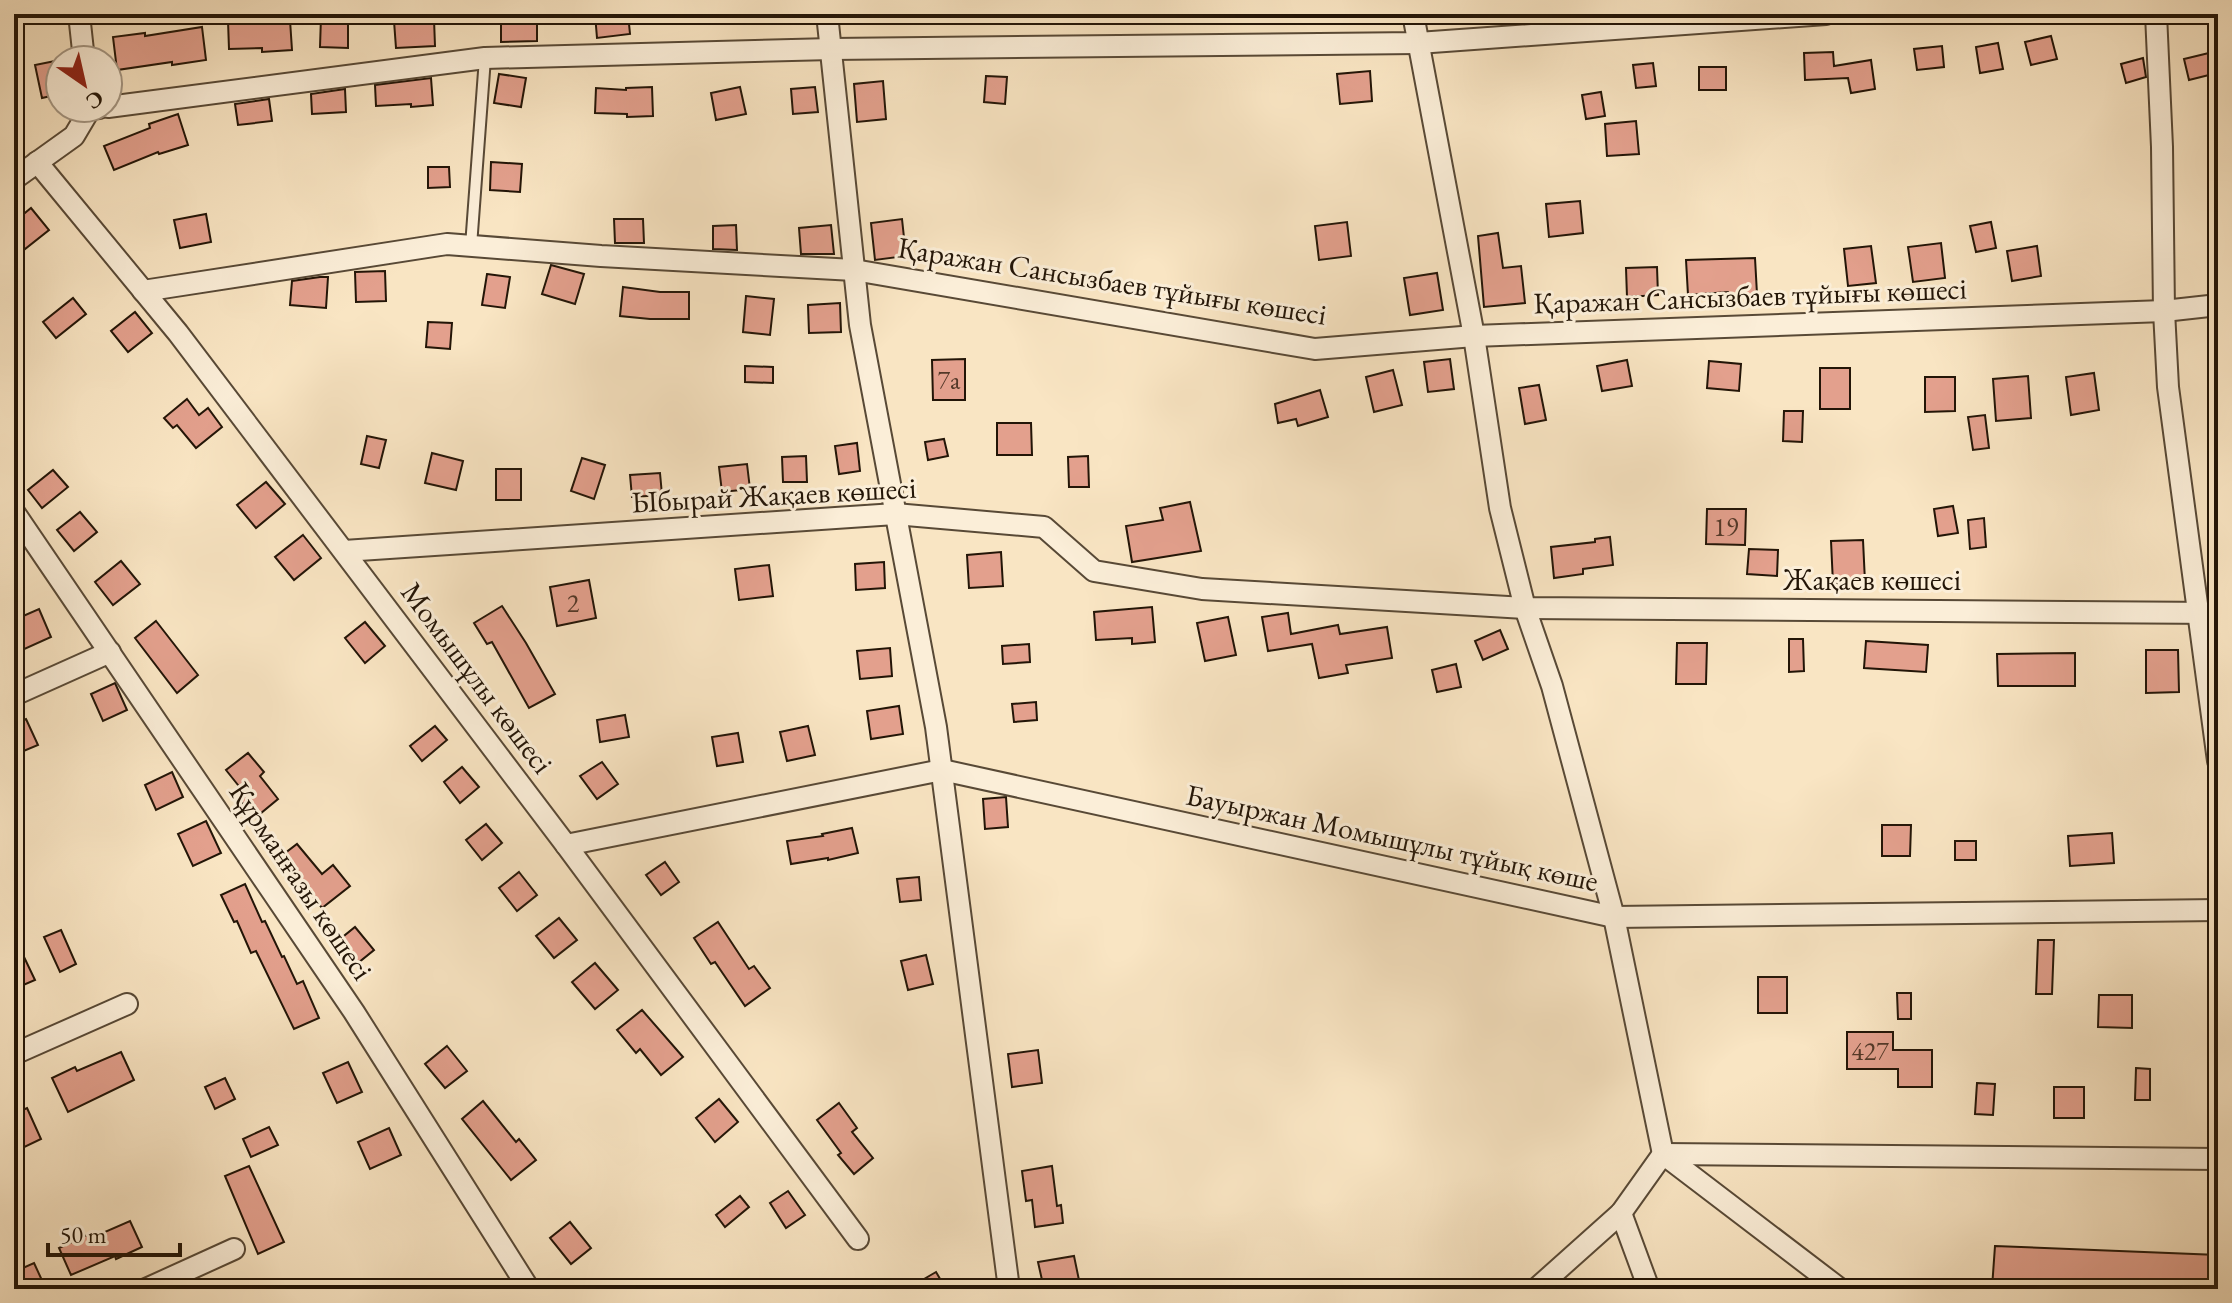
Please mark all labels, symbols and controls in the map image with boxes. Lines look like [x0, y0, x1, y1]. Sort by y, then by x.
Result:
north arrow [44, 44, 124, 124]
text: С [80, 84, 109, 117]
street label: Қаражан Сансызбаев тұйығы көшесі [895, 227, 1329, 334]
street label: Қаражан Сансызбаев тұйығы көшесі [1533, 268, 1967, 323]
house number: 7а [938, 363, 961, 397]
street label: Ыбырай Жақаев көшесі [631, 468, 917, 521]
house number: 19 [1714, 510, 1739, 544]
street label: Жақаев көшесі [1782, 560, 1961, 599]
street label: Момышұлы көшесі [393, 574, 562, 781]
house number: 2 [567, 586, 580, 620]
street label: Құрманғазы көшесі [221, 774, 382, 987]
street label: Бауыржан Момышұлы тұйық көше [1182, 775, 1602, 900]
house number: 427 [1851, 1034, 1889, 1068]
scale bar [48, 1207, 180, 1257]
text: 50 m [60, 1219, 107, 1250]

